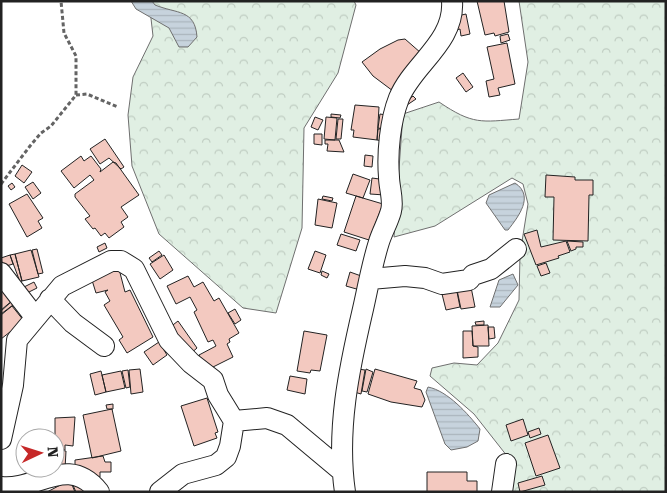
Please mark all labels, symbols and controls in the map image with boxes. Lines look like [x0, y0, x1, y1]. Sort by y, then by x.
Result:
north arrow [15, 428, 65, 478]
text: N [45, 446, 61, 458]

